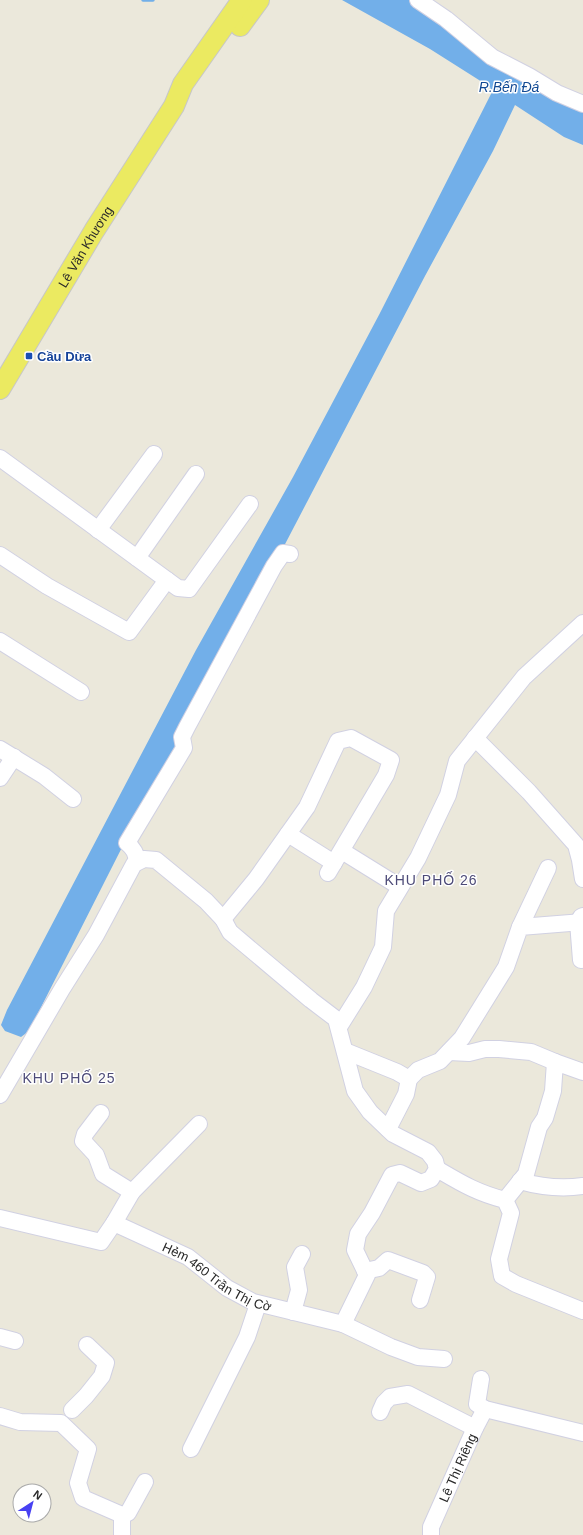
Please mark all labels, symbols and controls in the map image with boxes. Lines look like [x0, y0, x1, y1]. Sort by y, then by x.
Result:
water label: R.Bến Đá [479, 79, 540, 95]
street label: Lê Văn Khương [55, 203, 116, 290]
place label: Cầu Dừa [37, 349, 92, 364]
marker: Cầu Dừa [24, 351, 34, 361]
district label: KHU PHỐ 26 [384, 871, 478, 888]
district label: KHU PHỐ 25 [22, 1069, 116, 1086]
street label: Hẻm 460 Trần Thị Cờ [160, 1239, 274, 1314]
street label: Lê Thị Riêng [436, 1431, 479, 1504]
north arrow [12, 1483, 52, 1523]
text: N [31, 1488, 45, 1502]

